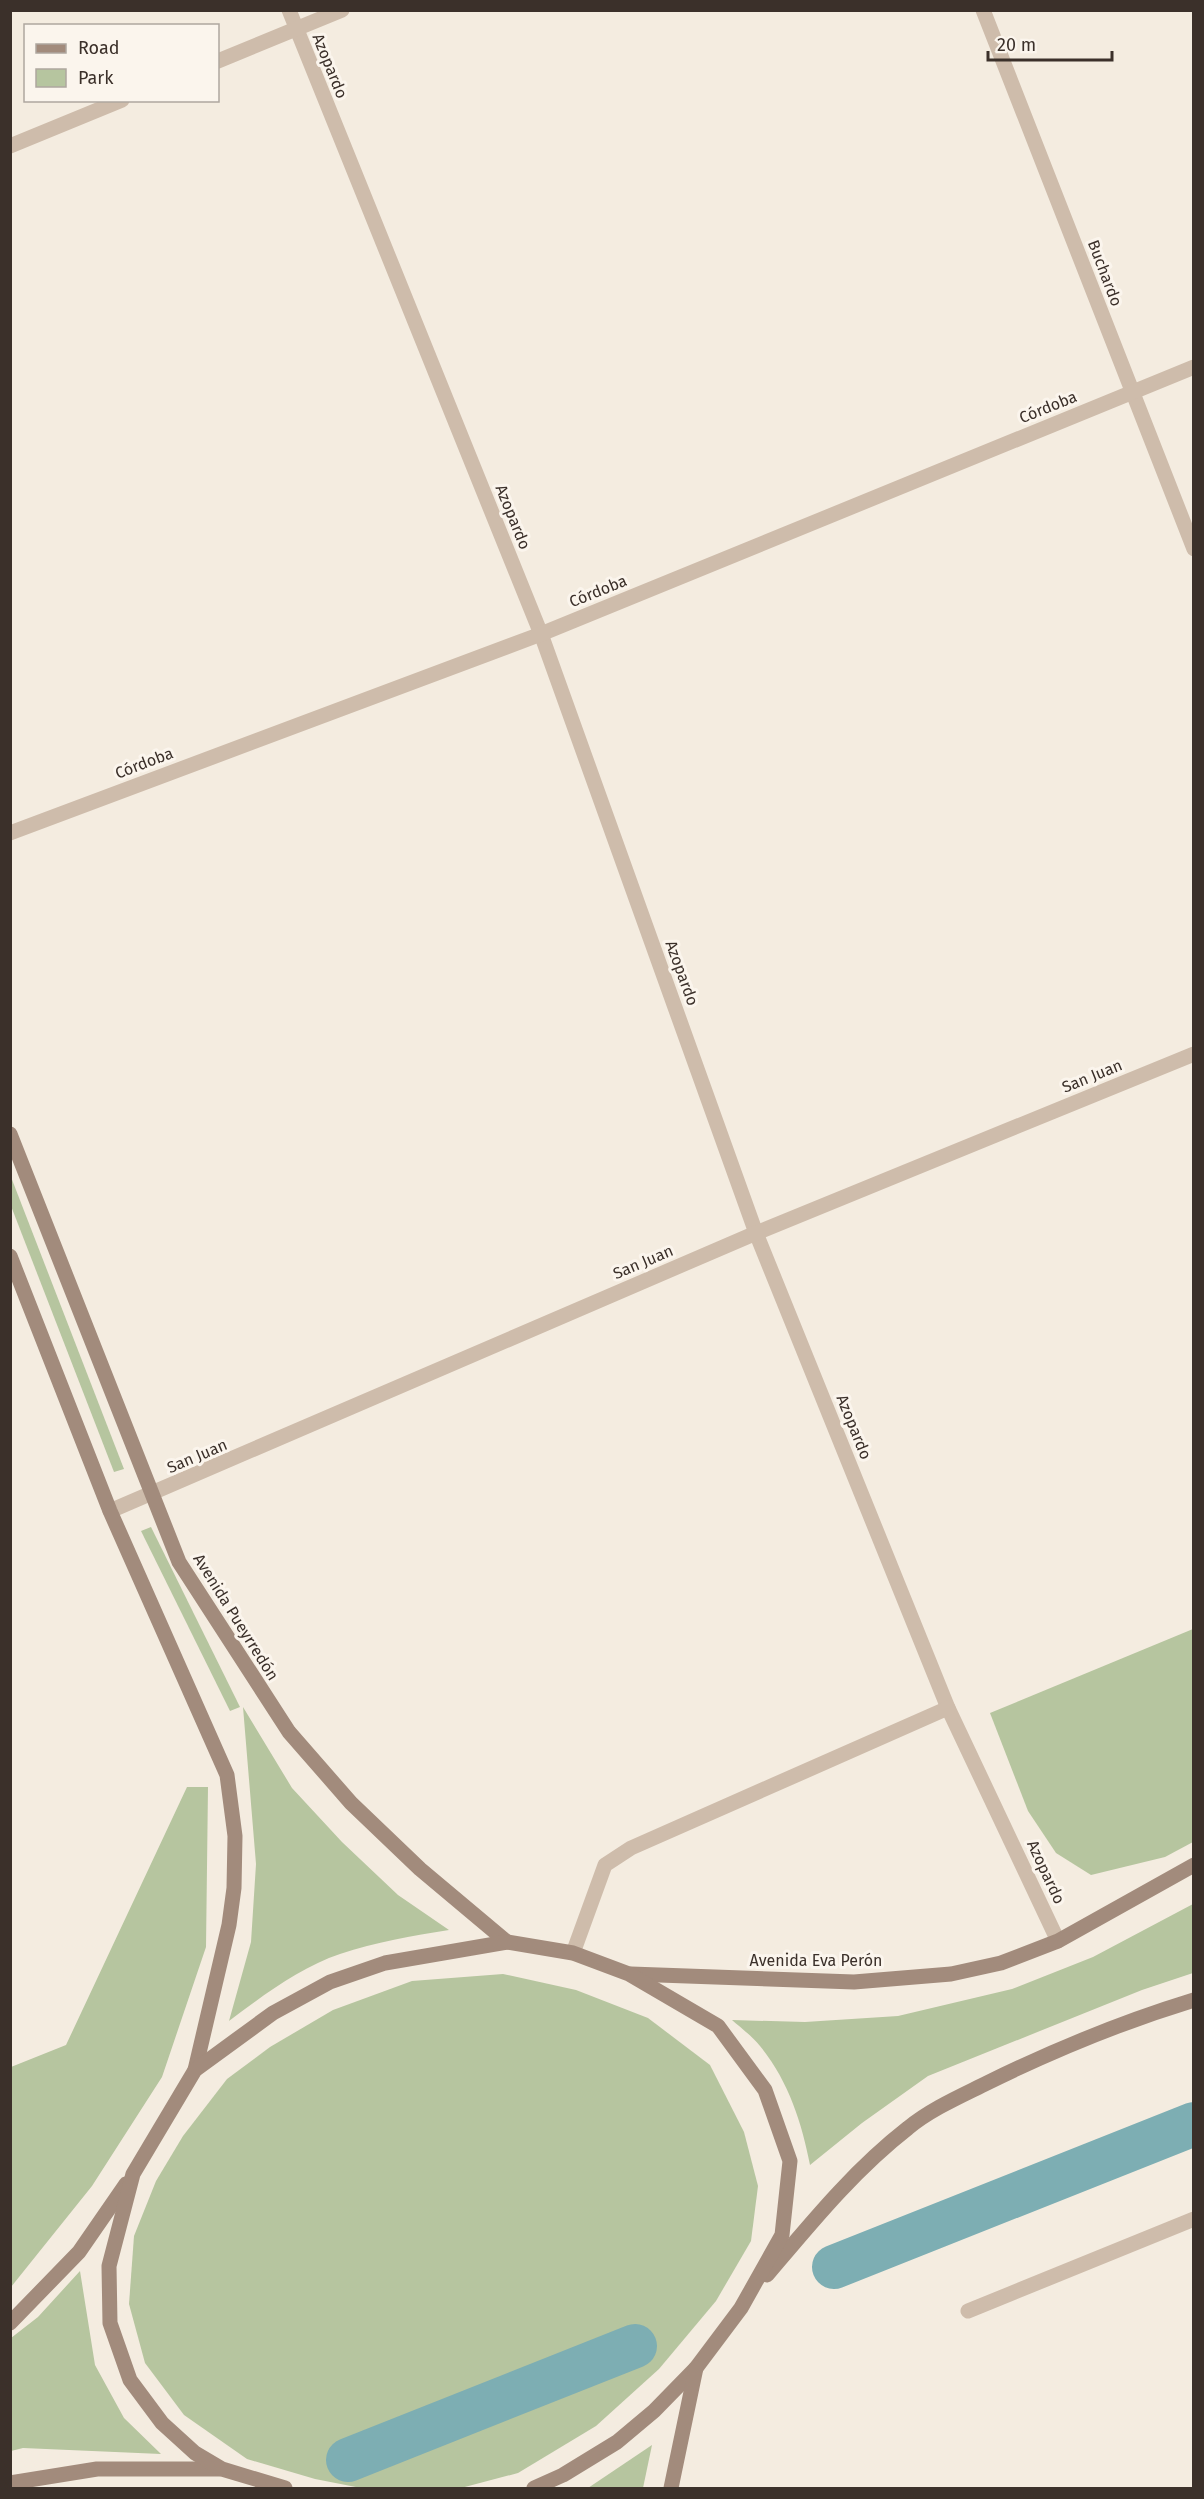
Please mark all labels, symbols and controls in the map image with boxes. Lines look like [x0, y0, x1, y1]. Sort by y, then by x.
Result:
legend [24, 24, 219, 102]
scale bar [988, 24, 1112, 62]
street label: Azopardo [308, 31, 352, 101]
text: 20 m [997, 34, 1036, 56]
text: Road [78, 37, 120, 59]
text: Park [78, 67, 114, 89]
street label: Buchardo [1084, 237, 1126, 309]
street label: Córdoba [1016, 387, 1080, 427]
street label: Azopardo [491, 482, 535, 552]
street label: Córdoba [566, 571, 630, 611]
street label: Córdoba [112, 743, 176, 783]
street label: Azopardo [661, 938, 703, 1008]
street label: San Juan [1059, 1055, 1125, 1097]
street label: San Juan [610, 1241, 676, 1283]
street label: Azopardo [832, 1392, 876, 1462]
street label: San Juan [164, 1435, 230, 1477]
street label: Avenida Pueyrredón [189, 1550, 283, 1684]
street label: Azopardo [1023, 1837, 1069, 1907]
street label: Avenida Eva Perón [750, 1951, 882, 1970]

